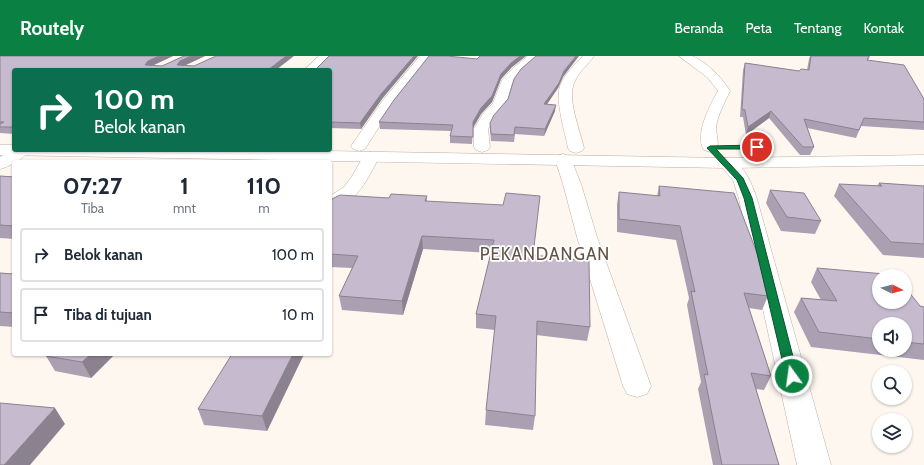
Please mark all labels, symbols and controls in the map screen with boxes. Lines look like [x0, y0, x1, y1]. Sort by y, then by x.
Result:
text: Routely [20, 17, 84, 40]
text: Beranda [675, 19, 724, 37]
text: Peta [746, 19, 772, 37]
text: Tentang [794, 19, 841, 37]
text: Kontak [863, 19, 904, 37]
text: 100 m [94, 82, 175, 116]
icon: right [28, 84, 80, 136]
text: Belok kanan [94, 116, 186, 138]
pin [740, 130, 774, 164]
icon: arrive [746, 136, 768, 158]
text: 07:27 [63, 171, 122, 200]
text: 1 [180, 171, 189, 200]
text: 110 [247, 171, 281, 200]
text: Tiba [81, 200, 104, 216]
text: mnt [173, 200, 196, 216]
text: m [258, 200, 270, 216]
icon: right [30, 244, 52, 266]
district label: PEKANDANGAN [480, 244, 610, 264]
text: Belok kanan [64, 246, 143, 264]
text: 100 m [272, 246, 314, 264]
north arrow [872, 269, 912, 309]
map controls [872, 269, 912, 453]
icon: arrive [30, 304, 52, 326]
text: Tiba di tujuan [64, 306, 152, 324]
text: 10 m [282, 306, 314, 324]
button: sound [872, 317, 912, 357]
position arrow [771, 355, 813, 397]
button: search [872, 365, 912, 405]
button: layers [872, 413, 912, 453]

